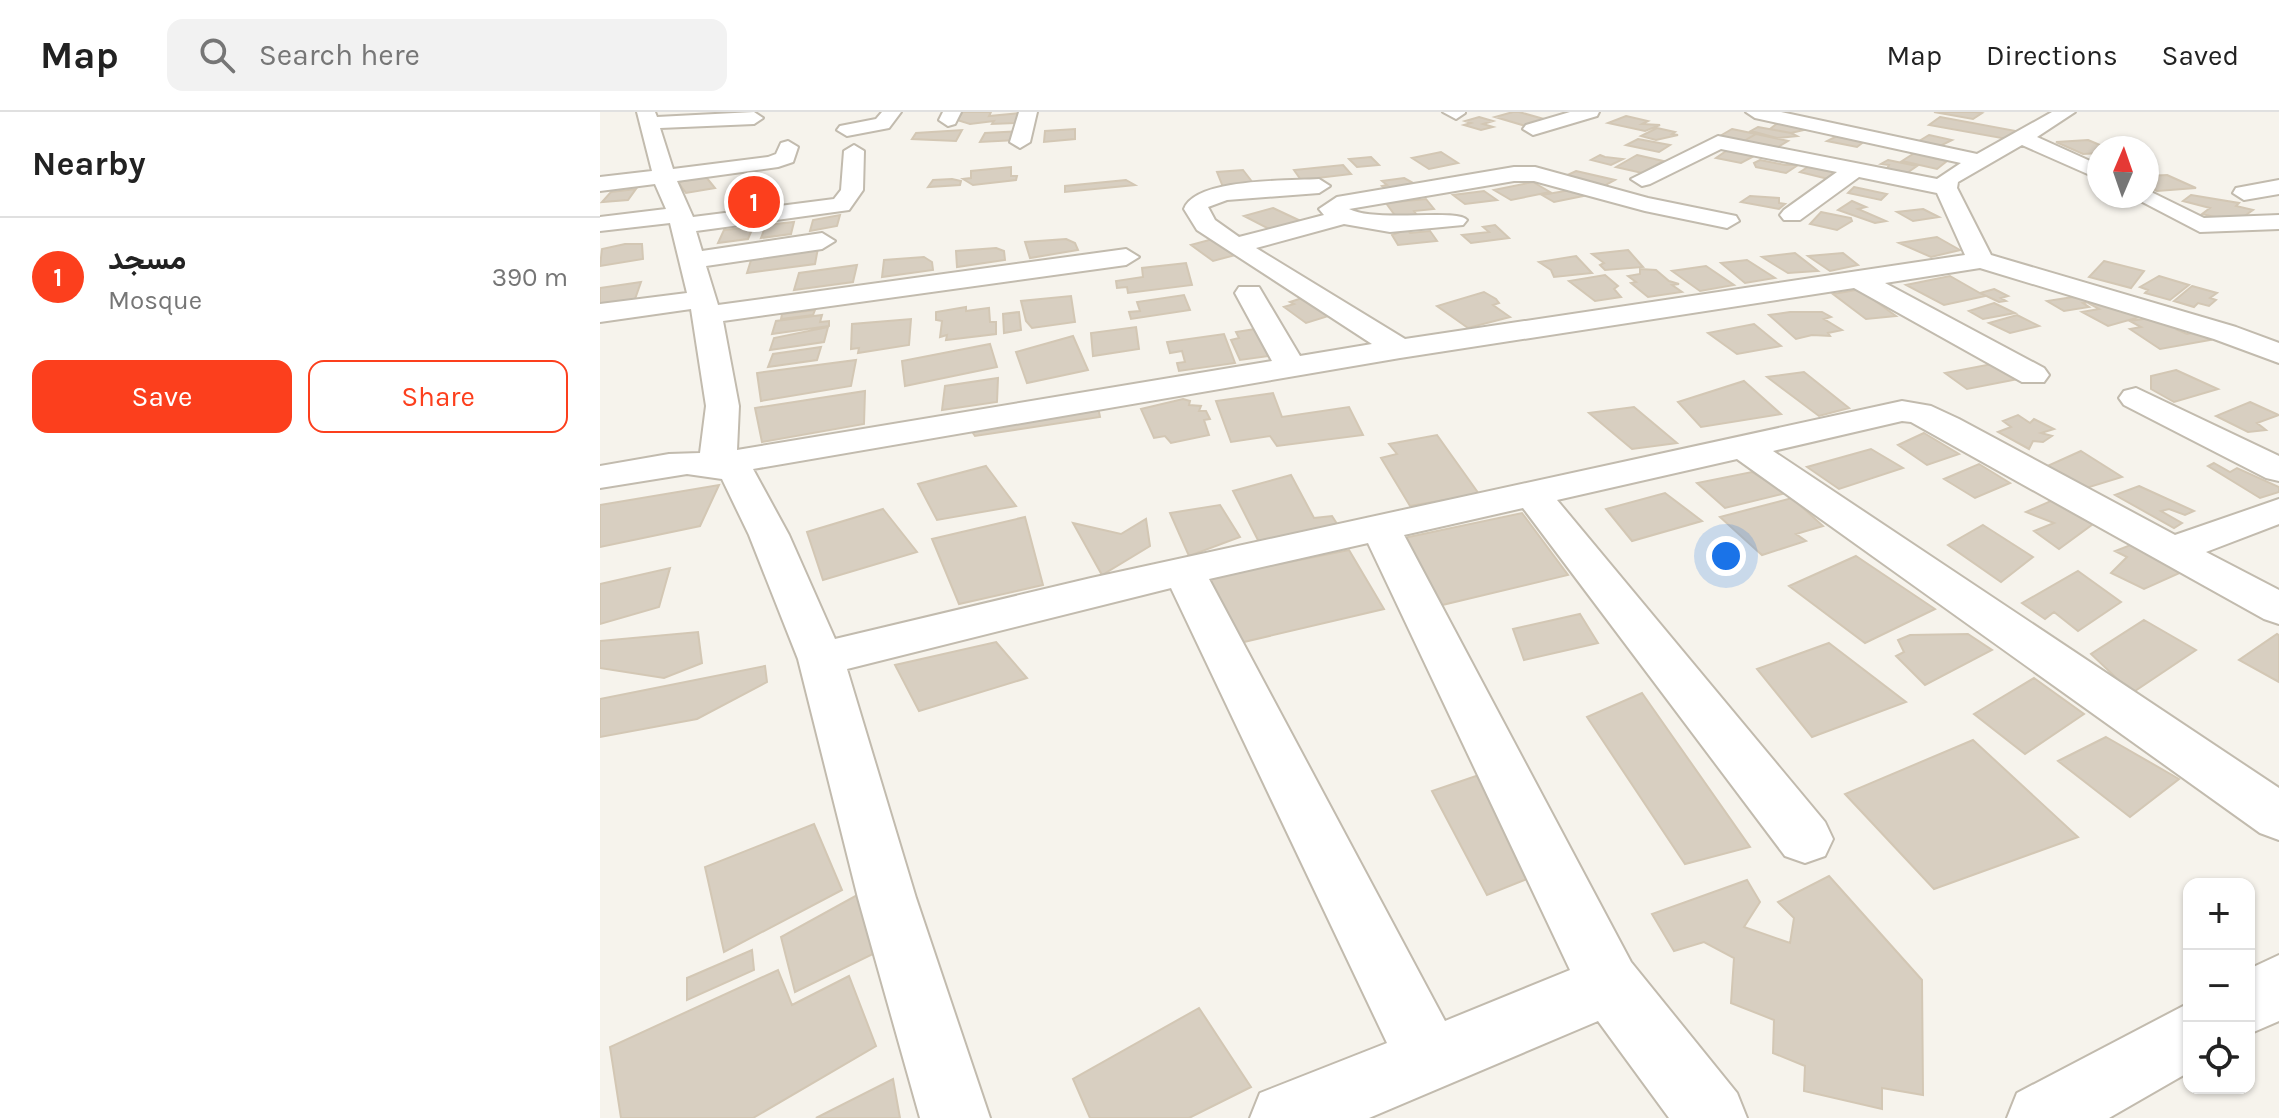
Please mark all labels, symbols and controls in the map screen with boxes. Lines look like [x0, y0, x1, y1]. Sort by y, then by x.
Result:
search box [167, 19, 727, 91]
text: Map [40, 33, 119, 78]
icon: search [195, 33, 239, 77]
text: Search here [259, 37, 420, 73]
text: Map [1887, 39, 1942, 72]
text: Directions [1986, 39, 2118, 72]
text: Saved [2162, 39, 2239, 72]
north arrow [2087, 136, 2159, 208]
text: Nearby [32, 144, 146, 184]
pin: 1 [728, 172, 780, 232]
text: مسجد [108, 241, 186, 277]
text: 1 [53, 262, 63, 293]
text: 390 m [492, 262, 568, 293]
text: Mosque [108, 285, 202, 316]
button: Save [32, 360, 292, 433]
button: Share [308, 360, 568, 433]
your location [1706, 536, 1746, 576]
map controls [2183, 878, 2255, 1094]
button: + [2183, 878, 2255, 950]
button: − [2183, 950, 2255, 1022]
button: locate [2183, 1022, 2255, 1094]

